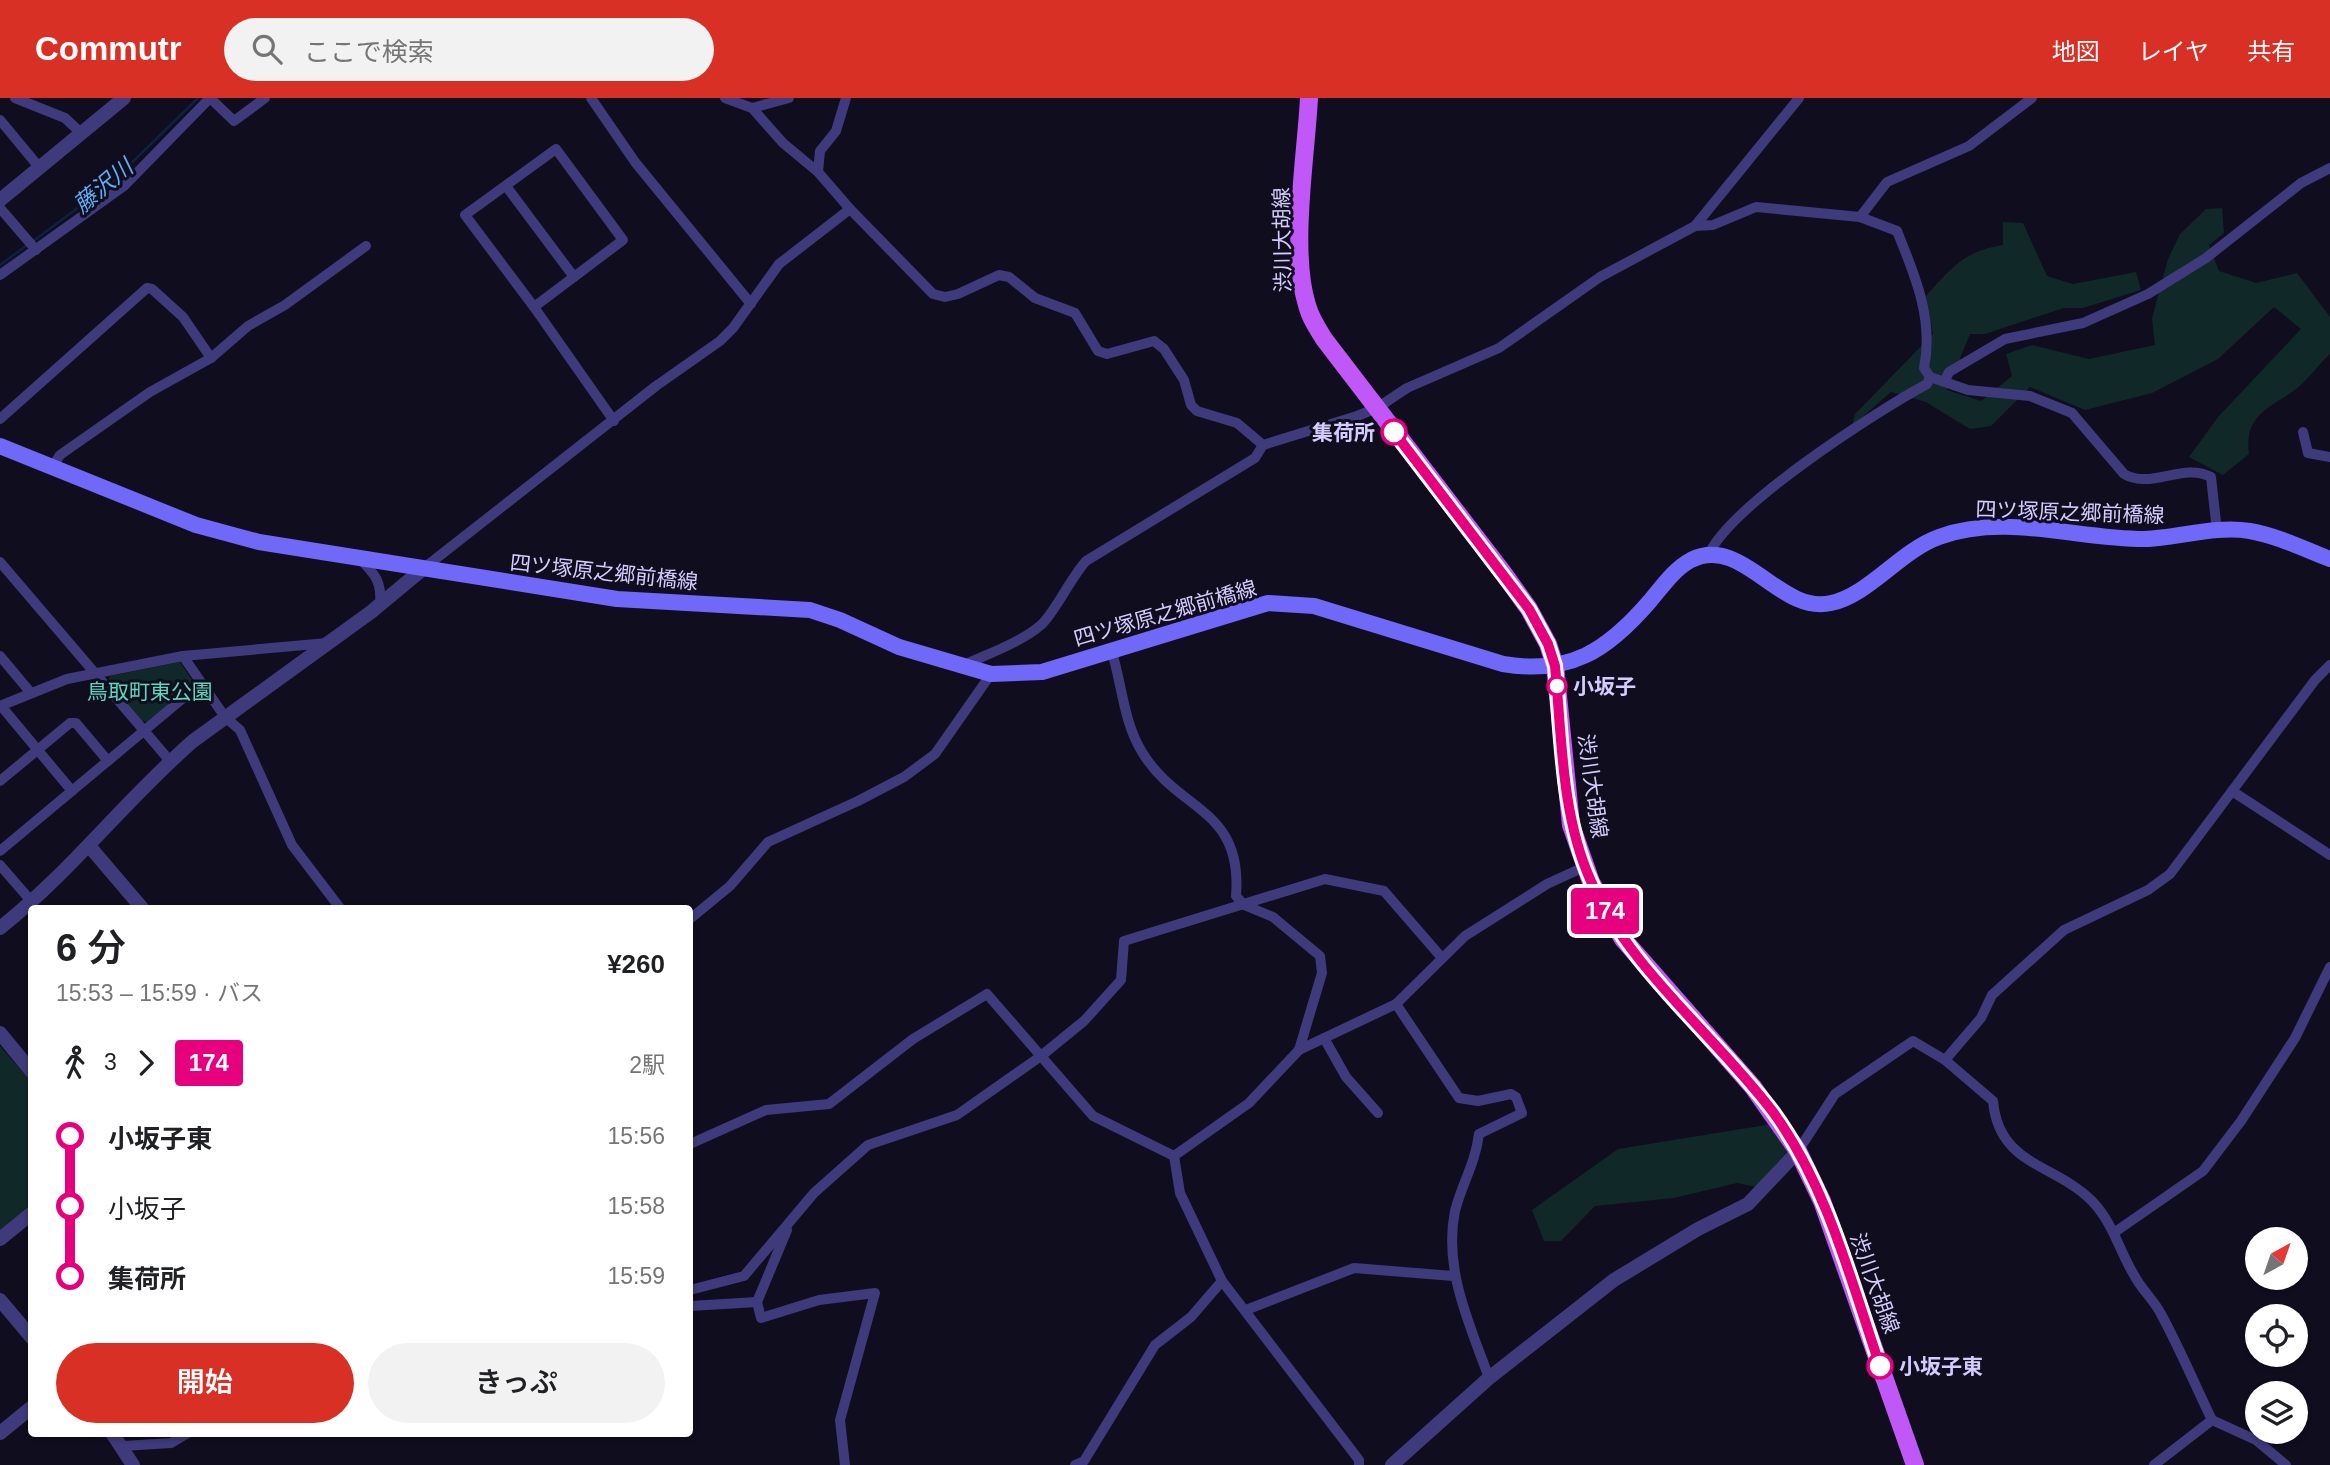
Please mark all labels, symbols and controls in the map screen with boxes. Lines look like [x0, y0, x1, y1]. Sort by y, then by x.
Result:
search box [224, 18, 714, 81]
text: Commutr [35, 30, 182, 67]
icon: search [248, 30, 286, 68]
text: ここで検索 [304, 37, 434, 67]
text: 地図 [2052, 38, 2100, 65]
text: レイヤ [2138, 38, 2209, 65]
text: 共有 [2247, 38, 2295, 65]
water label: 藤沢川 [68, 152, 140, 218]
street label: 渋川大胡線 [1270, 187, 1294, 293]
marker: 集荷所 [1381, 419, 1407, 445]
place label: 集荷所 [1312, 421, 1375, 444]
street label: 四ツ塚原之郷前橋線 [1975, 497, 2165, 527]
street label: 四ツ塚原之郷前橋線 [509, 551, 699, 593]
street label: 四ツ塚原之郷前橋線 [1071, 576, 1259, 650]
place label: 小坂子 [1573, 675, 1636, 698]
marker: 小坂子 [1547, 676, 1567, 696]
park label: 鳥取町東公園 [87, 680, 213, 703]
street label: 渋川大胡線 [1574, 732, 1612, 840]
line badge: 174 [1565, 888, 1645, 934]
text: 174 [1585, 897, 1625, 924]
text: 6 分 [56, 927, 126, 969]
text: ¥260 [607, 949, 665, 979]
text: 15:53 – 15:59 · バス [56, 980, 263, 1006]
icon: walk [56, 1044, 94, 1082]
icon: forward [127, 1044, 165, 1082]
text: 3 [104, 1049, 117, 1075]
text: 174 [189, 1049, 229, 1076]
text: 2駅 [629, 1052, 665, 1078]
text: 15:56 [607, 1123, 665, 1149]
text: 小坂子東 [108, 1124, 212, 1154]
text: 15:58 [607, 1193, 665, 1219]
text: 小坂子 [108, 1194, 186, 1224]
north arrow [2245, 1227, 2308, 1290]
map controls [2245, 1227, 2308, 1444]
street label: 渋川大胡線 [1846, 1230, 1904, 1336]
text: 15:59 [607, 1263, 665, 1289]
text: 集荷所 [108, 1264, 186, 1294]
button: locate [2245, 1304, 2308, 1367]
button: 開始 [56, 1343, 354, 1423]
button: きっぷ [368, 1343, 665, 1423]
marker: 小坂子東 [1867, 1353, 1893, 1379]
place label: 小坂子東 [1899, 1355, 1983, 1378]
button: layers [2245, 1381, 2308, 1444]

